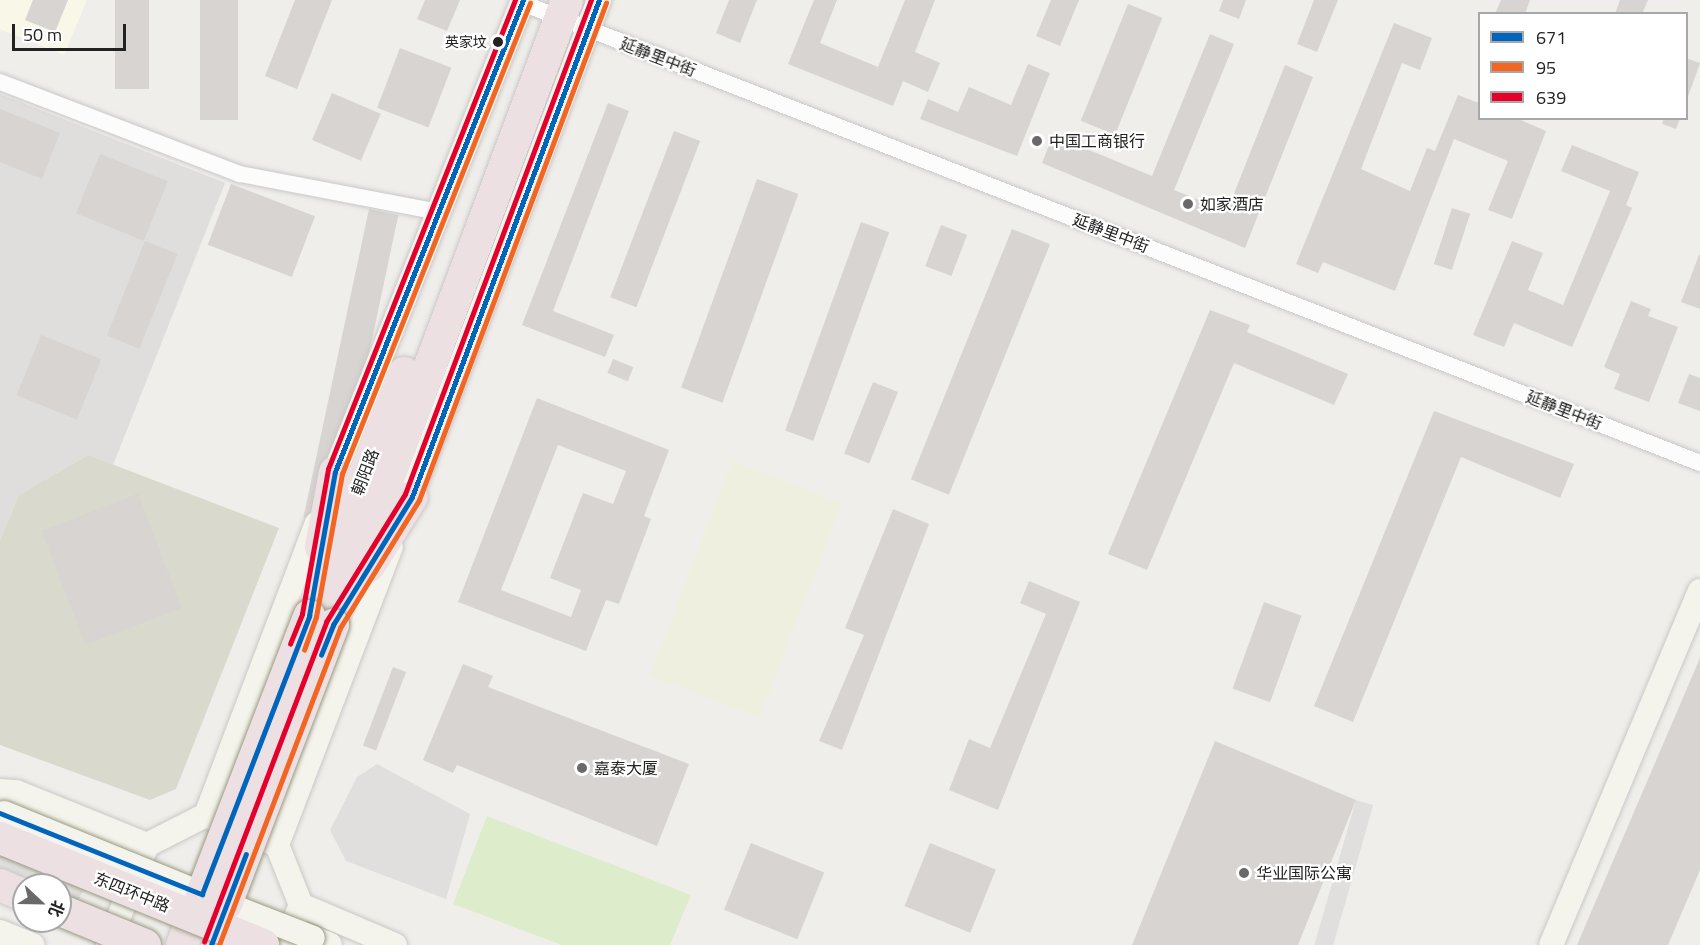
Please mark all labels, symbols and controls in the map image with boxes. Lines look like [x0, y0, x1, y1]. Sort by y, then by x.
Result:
scale bar [15, 12, 129, 50]
legend [1478, 12, 1688, 120]
text: 50 m [23, 21, 62, 48]
text: 671 [1536, 24, 1566, 51]
place label: 英家坟 [445, 34, 487, 50]
street label: 延静里中街 [617, 34, 699, 80]
marker: 英家坟 [492, 36, 504, 48]
text: 95 [1536, 54, 1556, 81]
text: 639 [1536, 84, 1566, 111]
place label: 中国工商银行 [1049, 131, 1145, 151]
marker: 中国工商银行 [1030, 134, 1044, 148]
place label: 如家酒店 [1200, 194, 1264, 214]
marker: 如家酒店 [1181, 197, 1195, 211]
street label: 延静里中街 [1070, 210, 1152, 256]
street label: 延静里中街 [1523, 387, 1605, 433]
street label: 朝阳路 [347, 446, 383, 498]
place label: 嘉泰大厦 [594, 758, 658, 778]
marker: 嘉泰大厦 [575, 761, 589, 775]
place label: 华业国际公寓 [1256, 863, 1352, 883]
marker: 华业国际公寓 [1237, 866, 1251, 880]
street label: 东四环中路 [91, 868, 173, 916]
north arrow [12, 873, 72, 933]
text: 北 [43, 897, 71, 921]

